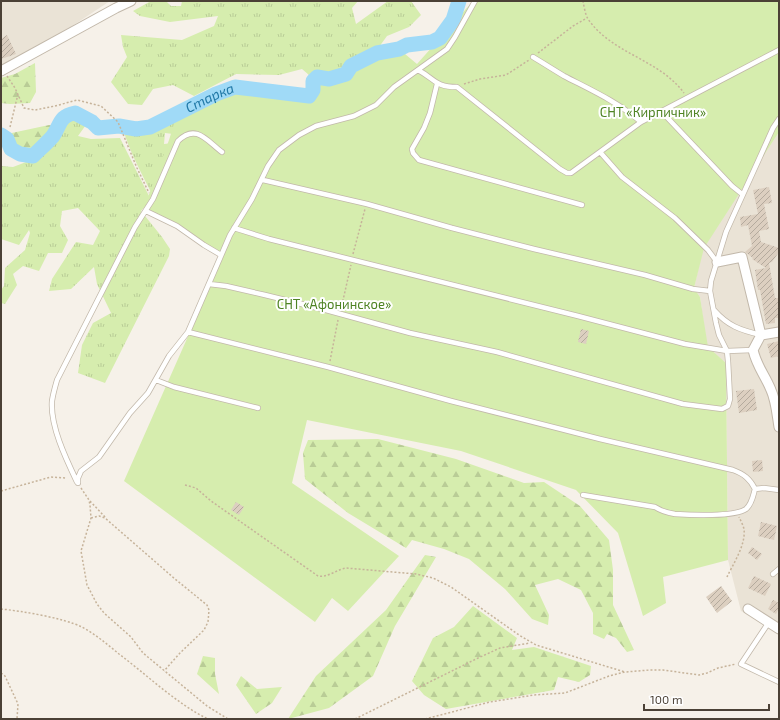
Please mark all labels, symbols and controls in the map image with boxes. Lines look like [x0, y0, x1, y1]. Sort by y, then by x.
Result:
water label: Старка [182, 79, 236, 116]
park label: СНТ «Кирпичник» [600, 104, 706, 120]
park label: СНТ «Афонинское» [277, 296, 391, 312]
scale bar [644, 686, 769, 712]
text: 100 m [650, 692, 682, 706]

